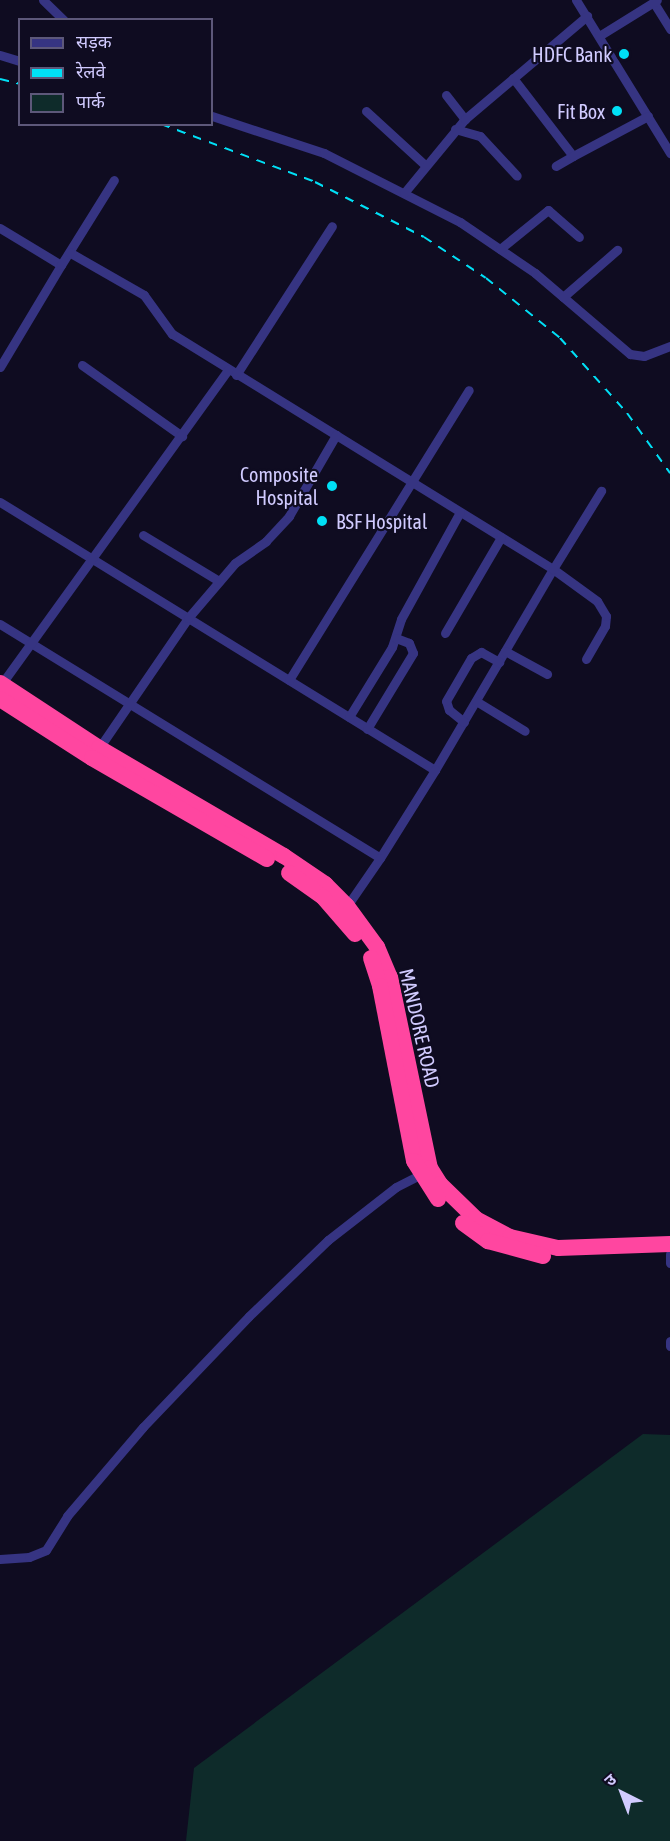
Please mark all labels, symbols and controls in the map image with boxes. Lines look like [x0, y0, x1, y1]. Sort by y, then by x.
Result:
legend [18, 18, 213, 126]
text: सड़क [76, 31, 112, 52]
place label: HDFC Bank [532, 42, 612, 66]
marker: HDFC Bank [617, 47, 631, 61]
text: रेलवे [76, 61, 106, 82]
text: पार्क [76, 91, 105, 112]
place label: Fit Box [557, 99, 605, 123]
marker: Fit Box [610, 104, 624, 118]
place label: Composite Hospital [240, 462, 318, 509]
marker: Composite Hospital [323, 477, 341, 495]
place label: BSF Hospital [336, 509, 427, 533]
marker: BSF Hospital [313, 512, 331, 530]
street label: MANDORE ROAD [395, 966, 445, 1090]
north arrow [592, 1763, 652, 1823]
text: उ [600, 1770, 619, 1789]

